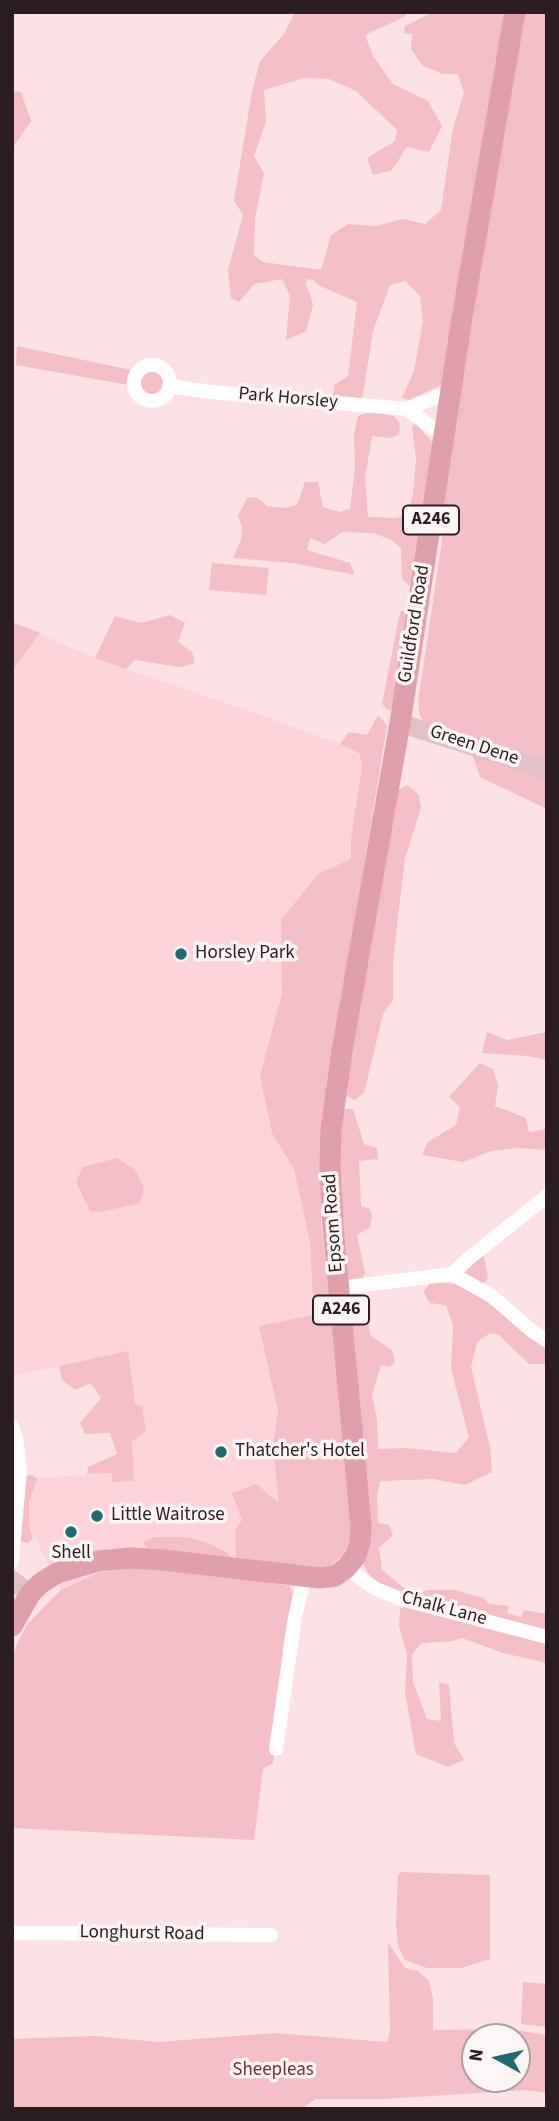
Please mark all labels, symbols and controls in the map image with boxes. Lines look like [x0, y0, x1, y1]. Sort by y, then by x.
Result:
street label: Park Horsley [237, 383, 339, 415]
road number: A246 [403, 506, 459, 534]
street label: Guildford Road [394, 563, 436, 685]
street label: Green Dene [427, 721, 521, 771]
place label: Horsley Park [195, 943, 295, 965]
marker: Horsley Park [173, 946, 189, 962]
street label: Epsom Road [319, 1173, 349, 1273]
road number: A246 [313, 1296, 369, 1324]
place label: Thatcher's Hotel [235, 1441, 365, 1463]
marker: Thatcher's Hotel [213, 1444, 229, 1460]
place label: Little Waitrose [111, 1505, 225, 1527]
marker: Little Waitrose [89, 1508, 105, 1524]
marker: Shell [63, 1524, 79, 1540]
place label: Shell [51, 1543, 91, 1565]
street label: Chalk Lane [399, 1587, 489, 1631]
street label: Longhurst Road [79, 1922, 205, 1946]
north arrow [461, 2023, 531, 2093]
text: N [462, 2047, 491, 2063]
park label: Sheepleas [232, 2060, 314, 2082]

